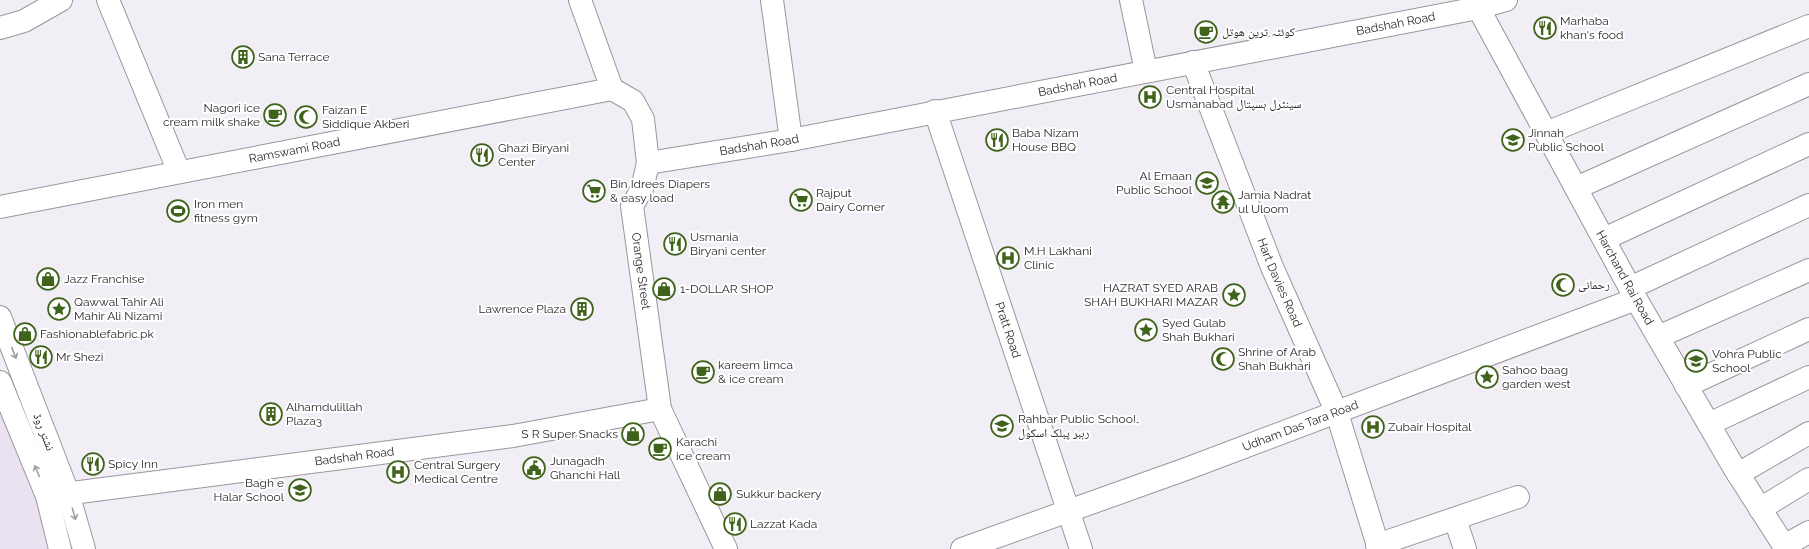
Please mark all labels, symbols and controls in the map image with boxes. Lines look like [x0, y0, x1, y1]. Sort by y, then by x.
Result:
street label: Badshah Road [1355, 9, 1436, 38]
place label: Marhaba khan's food [1560, 14, 1623, 42]
restaurant icon: Marhaba khan's food [1532, 15, 1558, 41]
cafe icon: کوئٹہ ترین ھوتل [1193, 19, 1219, 45]
place label: کوئٹہ ترین ھوتل [1222, 25, 1295, 39]
building icon: Sana Terrace [230, 44, 256, 70]
place label: Sana Terrace [258, 50, 330, 64]
street label: Badshah Road [1037, 70, 1118, 99]
place label: Central Hospital Usmanabad سینٹرل ہسپتال [1166, 83, 1302, 111]
hospital icon: Central Hospital Usmanabad سینٹرل ہسپتال [1137, 84, 1163, 110]
place label: Nagori ice cream milk shake [163, 101, 260, 129]
cafe icon: Nagori ice cream milk shake [262, 102, 288, 128]
place label: Faizan E Siddique Akberi [322, 103, 409, 131]
mosque icon: Faizan E Siddique Akberi [293, 104, 319, 130]
place label: Baba Nizam House BBQ [1012, 126, 1079, 154]
place label: Jinnah Public School [1528, 126, 1605, 154]
restaurant icon: Baba Nizam House BBQ [984, 127, 1010, 153]
school or university icon: Jinnah Public School [1500, 127, 1526, 153]
street label: Badshah Road [719, 132, 800, 158]
street label: Ramswami Road [248, 135, 341, 166]
place label: Ghazi Biryani Center [498, 141, 569, 169]
restaurant icon: Ghazi Biryani Center [469, 142, 495, 168]
place label: Al Emaan Public School [1116, 169, 1193, 197]
school or university icon: Al Emaan Public School [1194, 170, 1220, 196]
place label: Bin Idrees Diapers & easy load [610, 177, 710, 205]
supermarket icon: Bin Idrees Diapers & easy load [581, 178, 607, 204]
place label: Rajput Dairy Corner [816, 186, 886, 214]
supermarket icon: Rajput Dairy Corner [788, 187, 814, 213]
place label: Jamia Nadrat ul Uloom [1238, 188, 1311, 216]
temple icon: Jamia Nadrat ul Uloom [1210, 189, 1236, 215]
place label: Iron men fitness gym [194, 197, 258, 225]
sports icon: Iron men fitness gym [165, 198, 191, 224]
street label: Harchand Rai Road [1593, 228, 1657, 327]
place label: Usmania Biryani center [690, 230, 767, 258]
restaurant icon: Usmania Biryani center [662, 231, 688, 257]
street label: Orange Street [629, 232, 653, 310]
street label: Hart Davies Road [1255, 236, 1305, 329]
place label: M.H Lakhani Clinic [1024, 244, 1092, 272]
hospital icon: M.H Lakhani Clinic [995, 245, 1021, 271]
shop icon: Jazz Franchise [35, 266, 61, 292]
place label: Jazz Franchise [64, 272, 144, 286]
mosque icon: رحمانی [1550, 272, 1576, 298]
shop icon: 1-DOLLAR SHOP [651, 276, 677, 302]
place label: رحمانی [1578, 278, 1610, 292]
place label: HAZRAT SYED ARAB SHAH BUKHARI MAZAR [1084, 281, 1218, 309]
place label: 1-DOLLAR SHOP [680, 282, 774, 296]
place icon: HAZRAT SYED ARAB SHAH BUKHARI MAZAR [1221, 282, 1247, 308]
place label: Qawwal Tahir Ali Mahir Ali Nizami [74, 295, 164, 323]
place icon: Qawwal Tahir Ali Mahir Ali Nizami [46, 296, 72, 322]
building icon: Lawrence Plaza [569, 296, 595, 322]
street label: Pratt Road [992, 300, 1024, 360]
place label: Lawrence Plaza [478, 302, 566, 316]
place label: Syed Gulab Shah Bukhari [1162, 316, 1235, 344]
place icon: Syed Gulab Shah Bukhari [1133, 317, 1159, 343]
shop icon: Fashionablefabric.pk [12, 321, 38, 347]
place label: Fashionablefabric.pk [40, 327, 155, 341]
restaurant icon: Mr Shezi [28, 344, 54, 370]
place label: Shrine of Arab Shah Bukhari [1238, 345, 1316, 373]
mosque icon: Shrine of Arab Shah Bukhari [1210, 346, 1236, 372]
one-way arrow [11, 347, 19, 359]
place label: Vohra Public School [1712, 347, 1782, 375]
school or university icon: Vohra Public School [1683, 348, 1709, 374]
place label: Mr Shezi [56, 350, 103, 364]
place label: kareem limca & ice cream [718, 358, 793, 386]
cafe icon: kareem limca & ice cream [690, 359, 716, 385]
place label: Sahoo baag garden west [1502, 363, 1571, 391]
place icon: Sahoo baag garden west [1474, 364, 1500, 390]
street label: Udham Das Tara Road [1240, 398, 1360, 454]
place label: Alhamdulillah Plaza3 [286, 400, 362, 428]
building icon: Alhamdulillah Plaza3 [258, 401, 284, 427]
street label: نشتر روڈ [31, 411, 57, 453]
place label: Rahbar Public School۔ رہبر پبلک اسکول [1018, 412, 1139, 440]
school or university icon: Rahbar Public School۔ رہبر پبلک اسکول [989, 413, 1015, 439]
hospital icon: Zubair Hospital [1360, 414, 1386, 440]
place label: Zubair Hospital [1388, 420, 1472, 434]
shop icon: S R Super Snacks [620, 421, 646, 447]
place label: S R Super Snacks [521, 427, 618, 441]
place label: Karachi ice cream [676, 435, 730, 463]
cafe icon: Karachi ice cream [647, 436, 673, 462]
street label: Badshah Road [314, 444, 395, 469]
restaurant icon: Spicy Inn [80, 451, 106, 477]
place label: Junagadh Ghanchi Hall [550, 454, 621, 482]
public building icon: Junagadh Ghanchi Hall [521, 455, 547, 481]
place label: Spicy Inn [108, 457, 158, 471]
place label: Central Surgery Medical Centre [414, 458, 501, 486]
hospital icon: Central Surgery Medical Centre [385, 459, 411, 485]
one-way arrow [33, 466, 40, 478]
place label: Bagh e Halar School [213, 476, 285, 504]
school or university icon: Bagh e Halar School [287, 477, 313, 503]
shop icon: Sukkur backery [707, 481, 733, 507]
place label: Sukkur backery [736, 487, 822, 501]
one-way arrow [71, 508, 78, 521]
restaurant icon: Lazzat Kada [722, 511, 748, 537]
place label: Lazzat Kada [750, 517, 817, 531]

